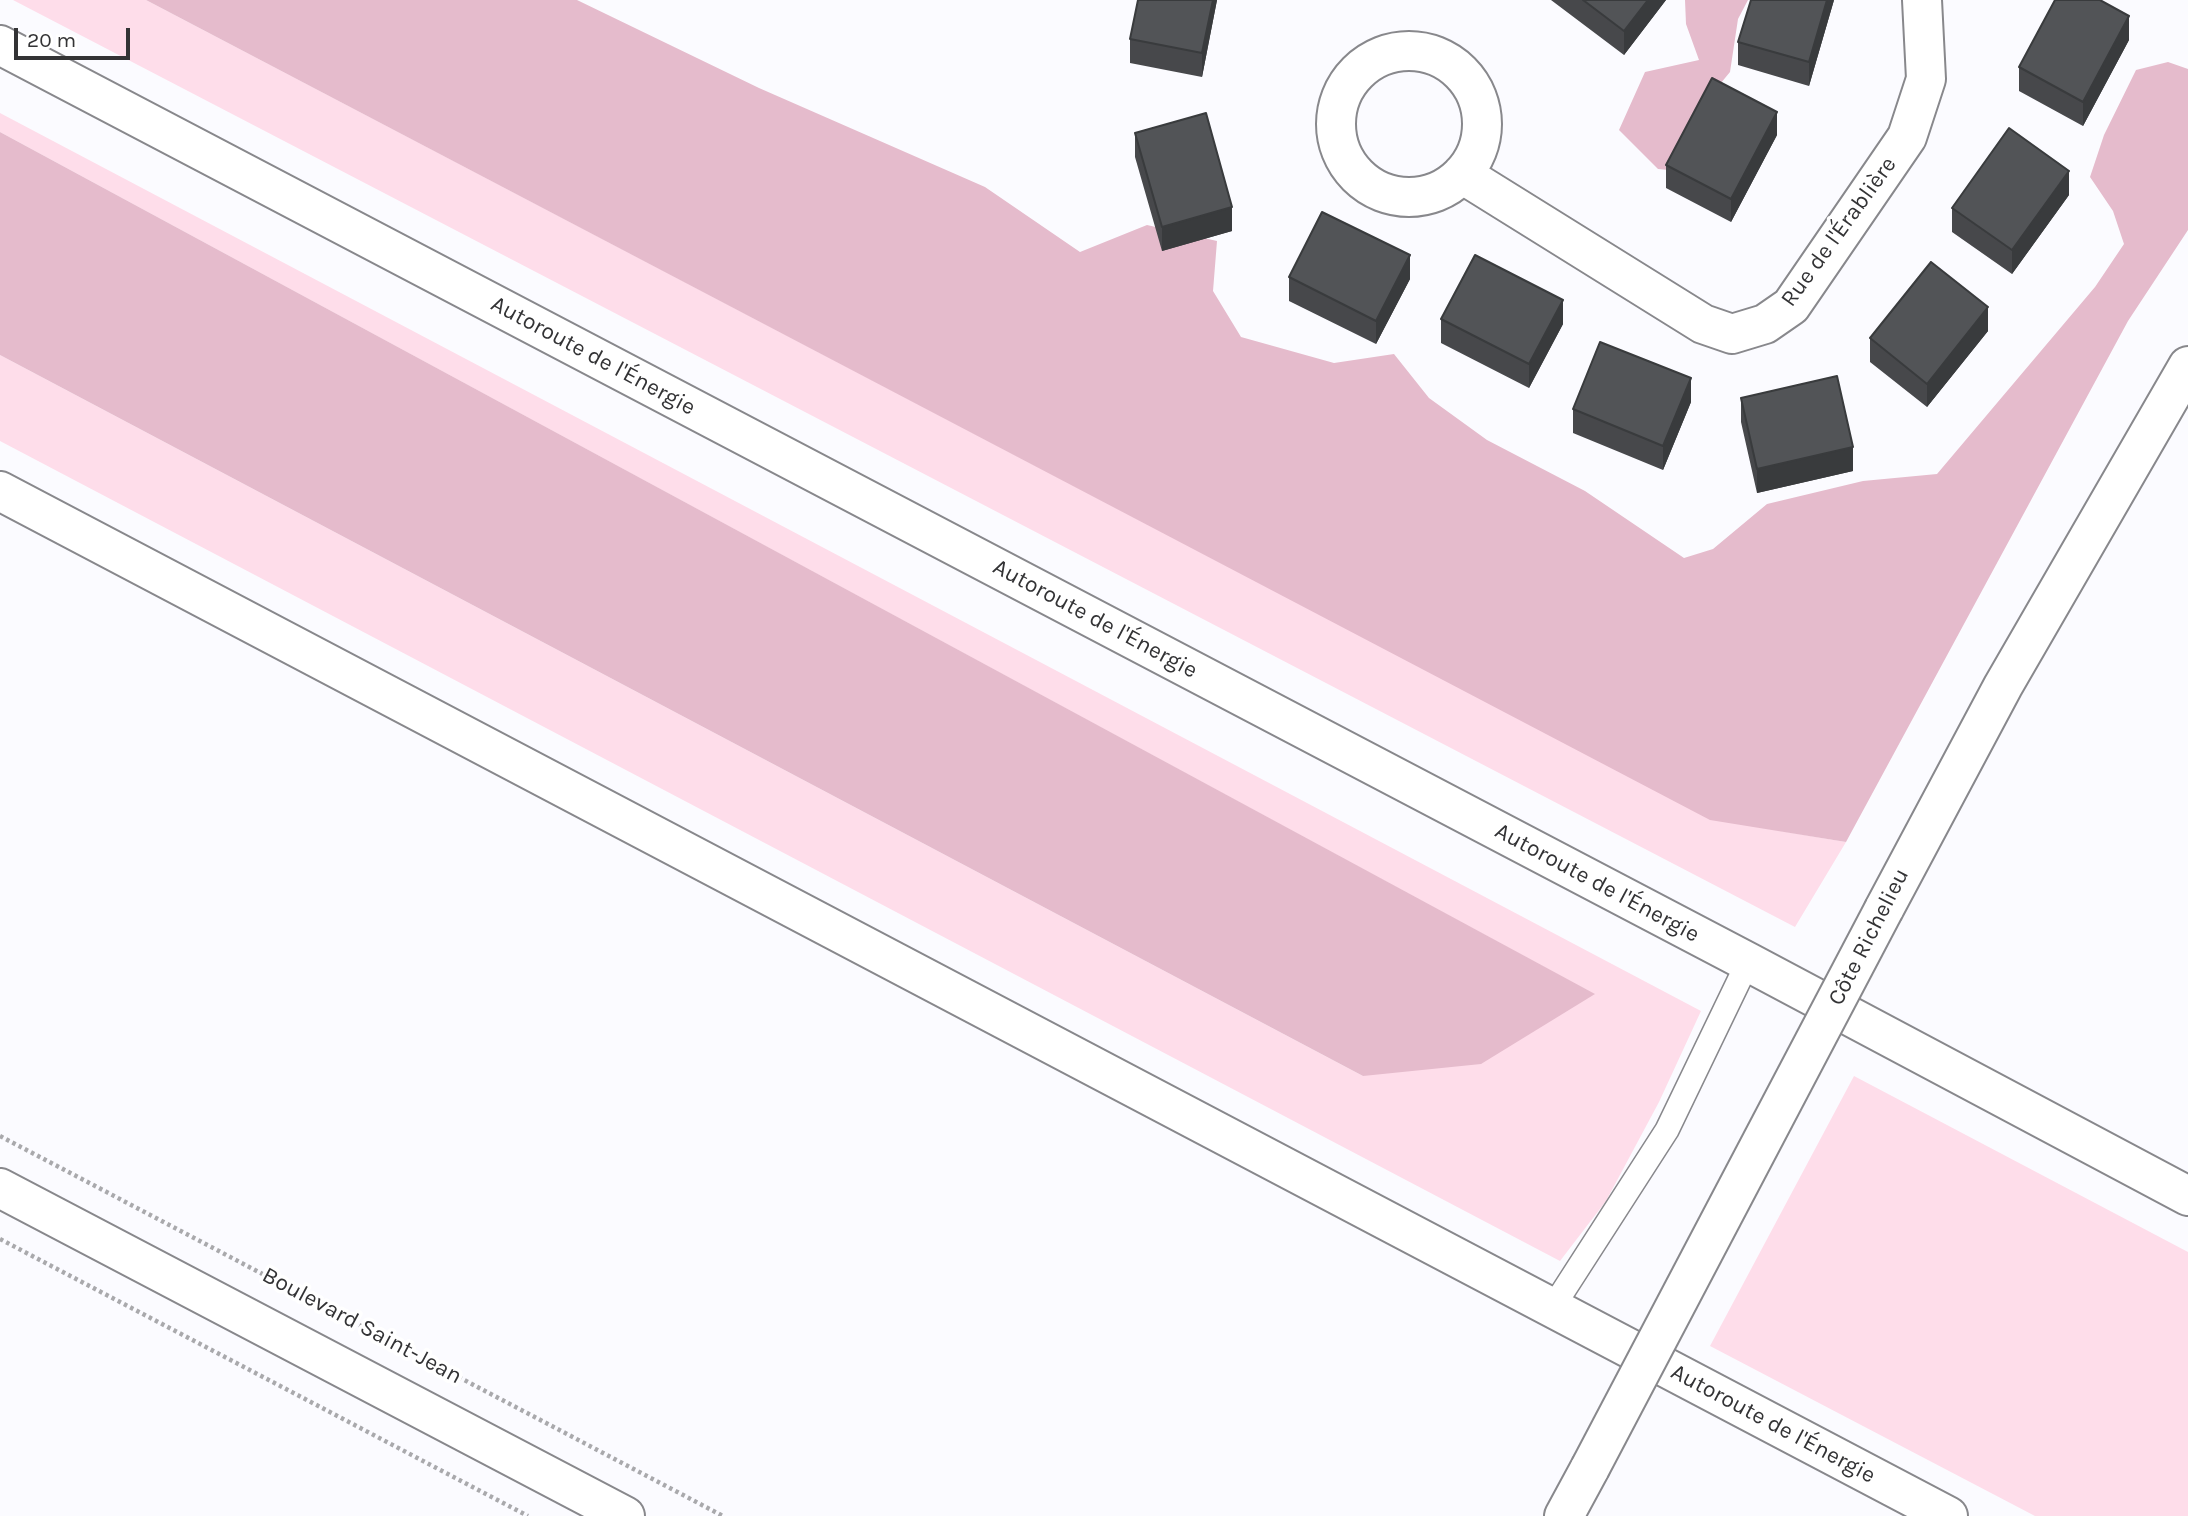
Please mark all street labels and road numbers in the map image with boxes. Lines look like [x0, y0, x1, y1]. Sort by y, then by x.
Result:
street label: Rue de l'Érablière [1775, 152, 1903, 312]
street label: Autoroute de l'Énergie [486, 290, 700, 422]
street label: Autoroute de l'Énergie [988, 553, 1202, 685]
street label: Autoroute de l'Énergie [1490, 817, 1704, 949]
street label: Côte Richelieu [1823, 864, 1915, 1010]
street label: Boulevard Saint-Jean [257, 1262, 467, 1390]
street label: Autoroute de l'Énergie [1666, 1358, 1880, 1490]

